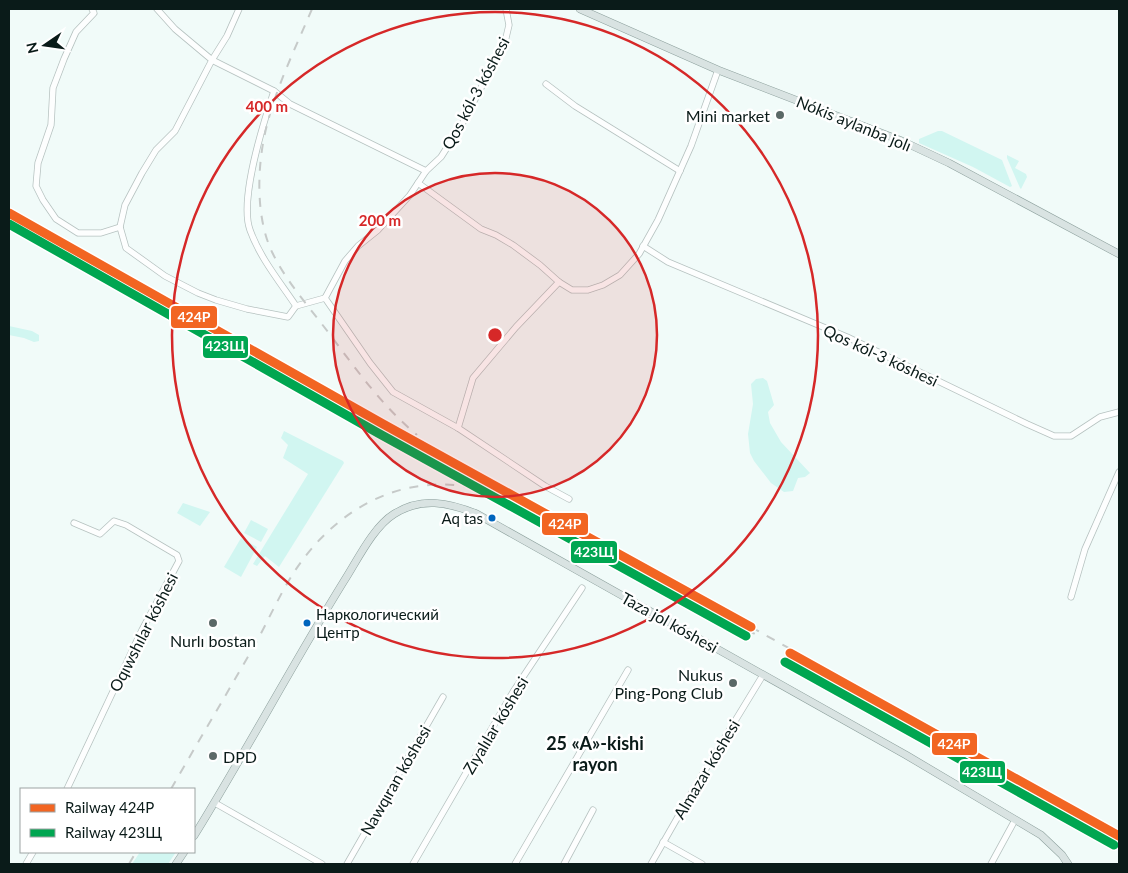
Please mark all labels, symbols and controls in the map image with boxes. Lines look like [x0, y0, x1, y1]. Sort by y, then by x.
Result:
north arrow [20, 20, 70, 70]
street label: Qos kól-3 kóshesi [437, 34, 513, 152]
text: N [22, 41, 41, 55]
street label: Nókis aylanba jolı [794, 91, 914, 155]
text: 400 m [246, 97, 288, 115]
place label: Mini market [686, 106, 770, 125]
marker: Mini market [774, 109, 786, 121]
text: 200 m [359, 211, 401, 229]
line badge: 424Р [170, 305, 218, 329]
text: 424Р [177, 308, 211, 325]
street label: Qos kól-3 kóshesi [821, 320, 941, 390]
centre of rings [486, 326, 504, 344]
line badge: 423Щ [202, 335, 249, 359]
text: 423Щ [205, 337, 245, 354]
place label: Aq tas [441, 509, 483, 527]
line badge: 424Р [541, 512, 589, 536]
marker: Aq tas [487, 513, 497, 523]
text: 424Р [548, 515, 582, 532]
line badge: 423Щ [570, 540, 618, 564]
text: 423Щ [574, 543, 614, 560]
street label: Oqıwshılar kóshesi [105, 569, 181, 695]
street label: Taza jol kóshesi [618, 588, 722, 656]
place label: Наркологический Центр [316, 605, 439, 641]
marker: Nurlı bostan [207, 617, 219, 629]
marker: Наркологический Центр [302, 618, 312, 628]
place label: Nurlı bostan [170, 631, 256, 650]
place label: Nukus Ping-Pong Club [614, 665, 723, 702]
street label: Zıyalılar kóshesi [459, 673, 531, 777]
marker: Nukus Ping-Pong Club [727, 677, 739, 689]
street label: Almazar kóshesi [669, 716, 743, 822]
street label: Nawqıran kóshesi [356, 722, 434, 838]
district label: 25 «A»-kishi rayon [546, 732, 644, 775]
line badge: 424Р [931, 732, 978, 756]
text: 424Р [937, 735, 971, 752]
place label: DPD [223, 747, 257, 766]
marker: DPD [207, 750, 219, 762]
line badge: 423Щ [959, 760, 1006, 784]
text: 423Щ [962, 763, 1002, 780]
legend [20, 788, 195, 853]
text: Railway 424Р [65, 798, 154, 816]
text: Railway 423Щ [65, 823, 162, 841]

